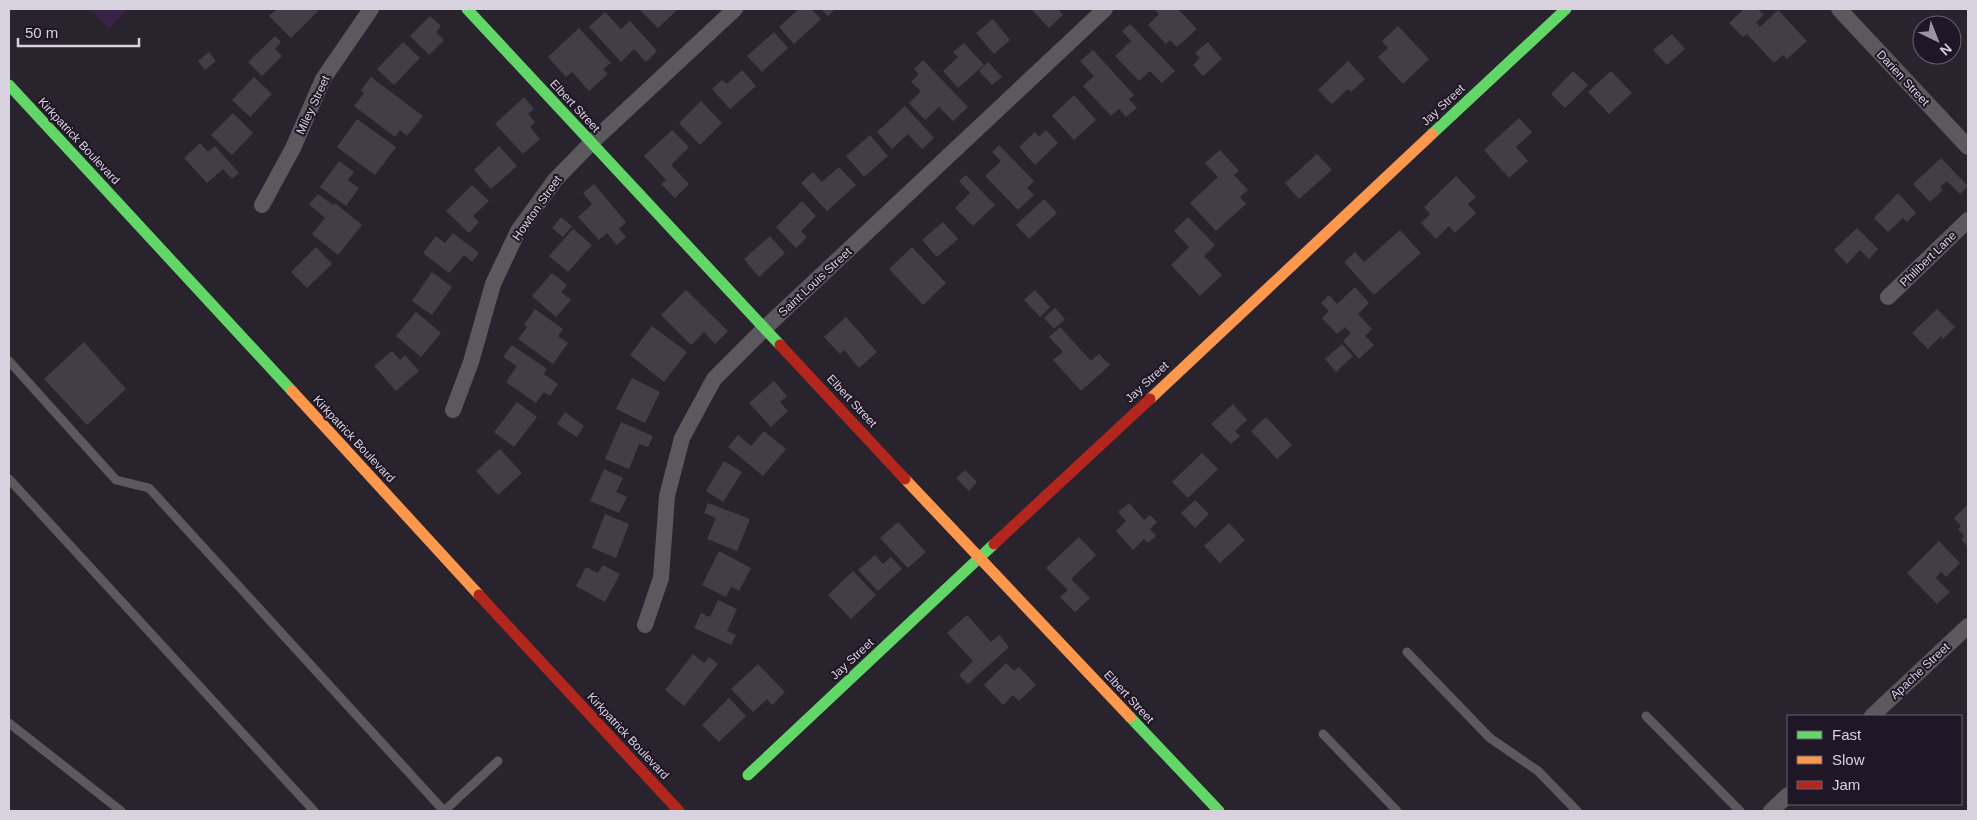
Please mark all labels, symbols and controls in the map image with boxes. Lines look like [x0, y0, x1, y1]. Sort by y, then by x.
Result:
scale bar [18, 15, 139, 47]
north arrow [1912, 15, 1962, 65]
text: 50 m [25, 24, 58, 41]
text: N [1937, 40, 1955, 59]
street label: Darien Street [1874, 47, 1933, 109]
street label: Miley Street [293, 73, 333, 137]
street label: Elbert Street [547, 77, 603, 136]
street label: Jay Street [1418, 81, 1468, 129]
street label: Kirkpatrick Boulevard [35, 95, 123, 187]
street label: Howton Street [509, 172, 565, 243]
street label: Philibert Lane [1897, 228, 1959, 290]
street label: Saint Louis Street [776, 244, 855, 319]
street label: Jay Street [1122, 358, 1172, 406]
street label: Elbert Street [824, 372, 880, 431]
street label: Kirkpatrick Boulevard [310, 393, 398, 485]
street label: Jay Street [827, 635, 877, 683]
street label: Apache Street [1887, 639, 1953, 702]
street label: Elbert Street [1101, 668, 1157, 727]
street label: Kirkpatrick Boulevard [584, 690, 672, 782]
legend [1787, 715, 1962, 805]
text: Fast [1832, 726, 1862, 743]
text: Slow [1832, 751, 1865, 768]
text: Jam [1832, 776, 1860, 793]

